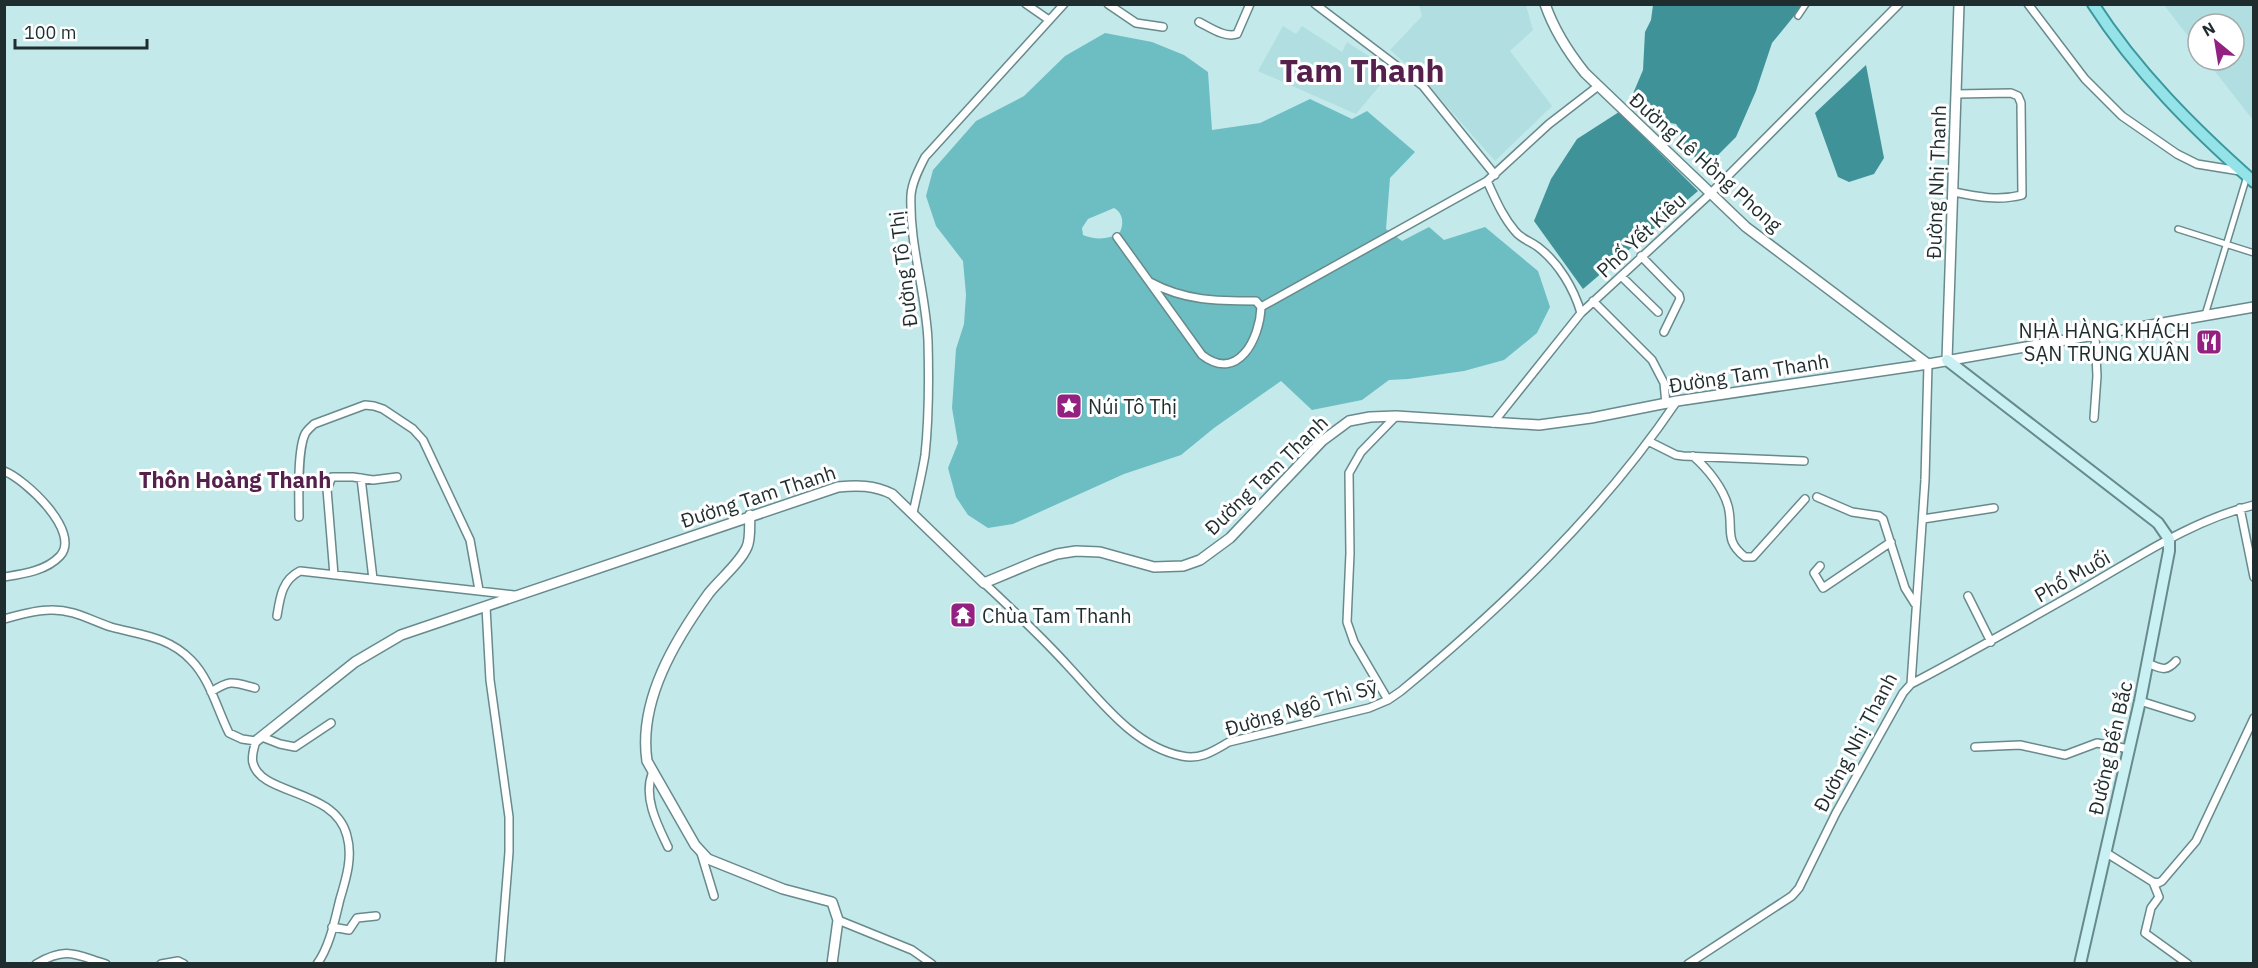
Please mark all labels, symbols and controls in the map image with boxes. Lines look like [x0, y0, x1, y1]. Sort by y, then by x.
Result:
scale bar [15, 12, 147, 50]
north arrow [2186, 12, 2246, 72]
text: N [2198, 17, 2219, 41]
text: 100 m [24, 21, 76, 44]
district label: Tam Thanh [1280, 49, 1444, 91]
street label: Đường Lê Hồng Phong [1624, 86, 1788, 238]
street label: Đường Nhị Thanh [1920, 105, 1952, 259]
street label: Phố Yết Kiêu [1590, 187, 1692, 283]
street label: Đường Tô Thị [882, 210, 924, 328]
place label: NHÀ HÀNG KHÁCH SẠN TRUNG XUÂN [2019, 317, 2190, 367]
restaurant icon: NHÀ HÀNG KHÁCH SẠN TRUNG XUÂN [2194, 327, 2224, 357]
street label: Đường Tam Thanh [1667, 347, 1831, 399]
place icon: Núi Tô Thị [1054, 391, 1084, 421]
place label: Núi Tô Thị [1088, 393, 1177, 420]
street label: Đường Tam Thanh [1198, 409, 1334, 541]
street label: Đường Tam Thanh [677, 458, 839, 534]
district label: Thôn Hoàng Thanh [139, 465, 331, 494]
street label: Phố Muối [2029, 544, 2115, 608]
temple icon: Chùa Tam Thanh [948, 600, 978, 630]
place label: Chùa Tam Thanh [982, 602, 1132, 629]
street label: Đường Nhị Thanh [1807, 668, 1903, 816]
street label: Đường Ngô Thì Sỹ [1222, 672, 1380, 742]
street label: Đường Bến Bắc [2081, 678, 2139, 818]

